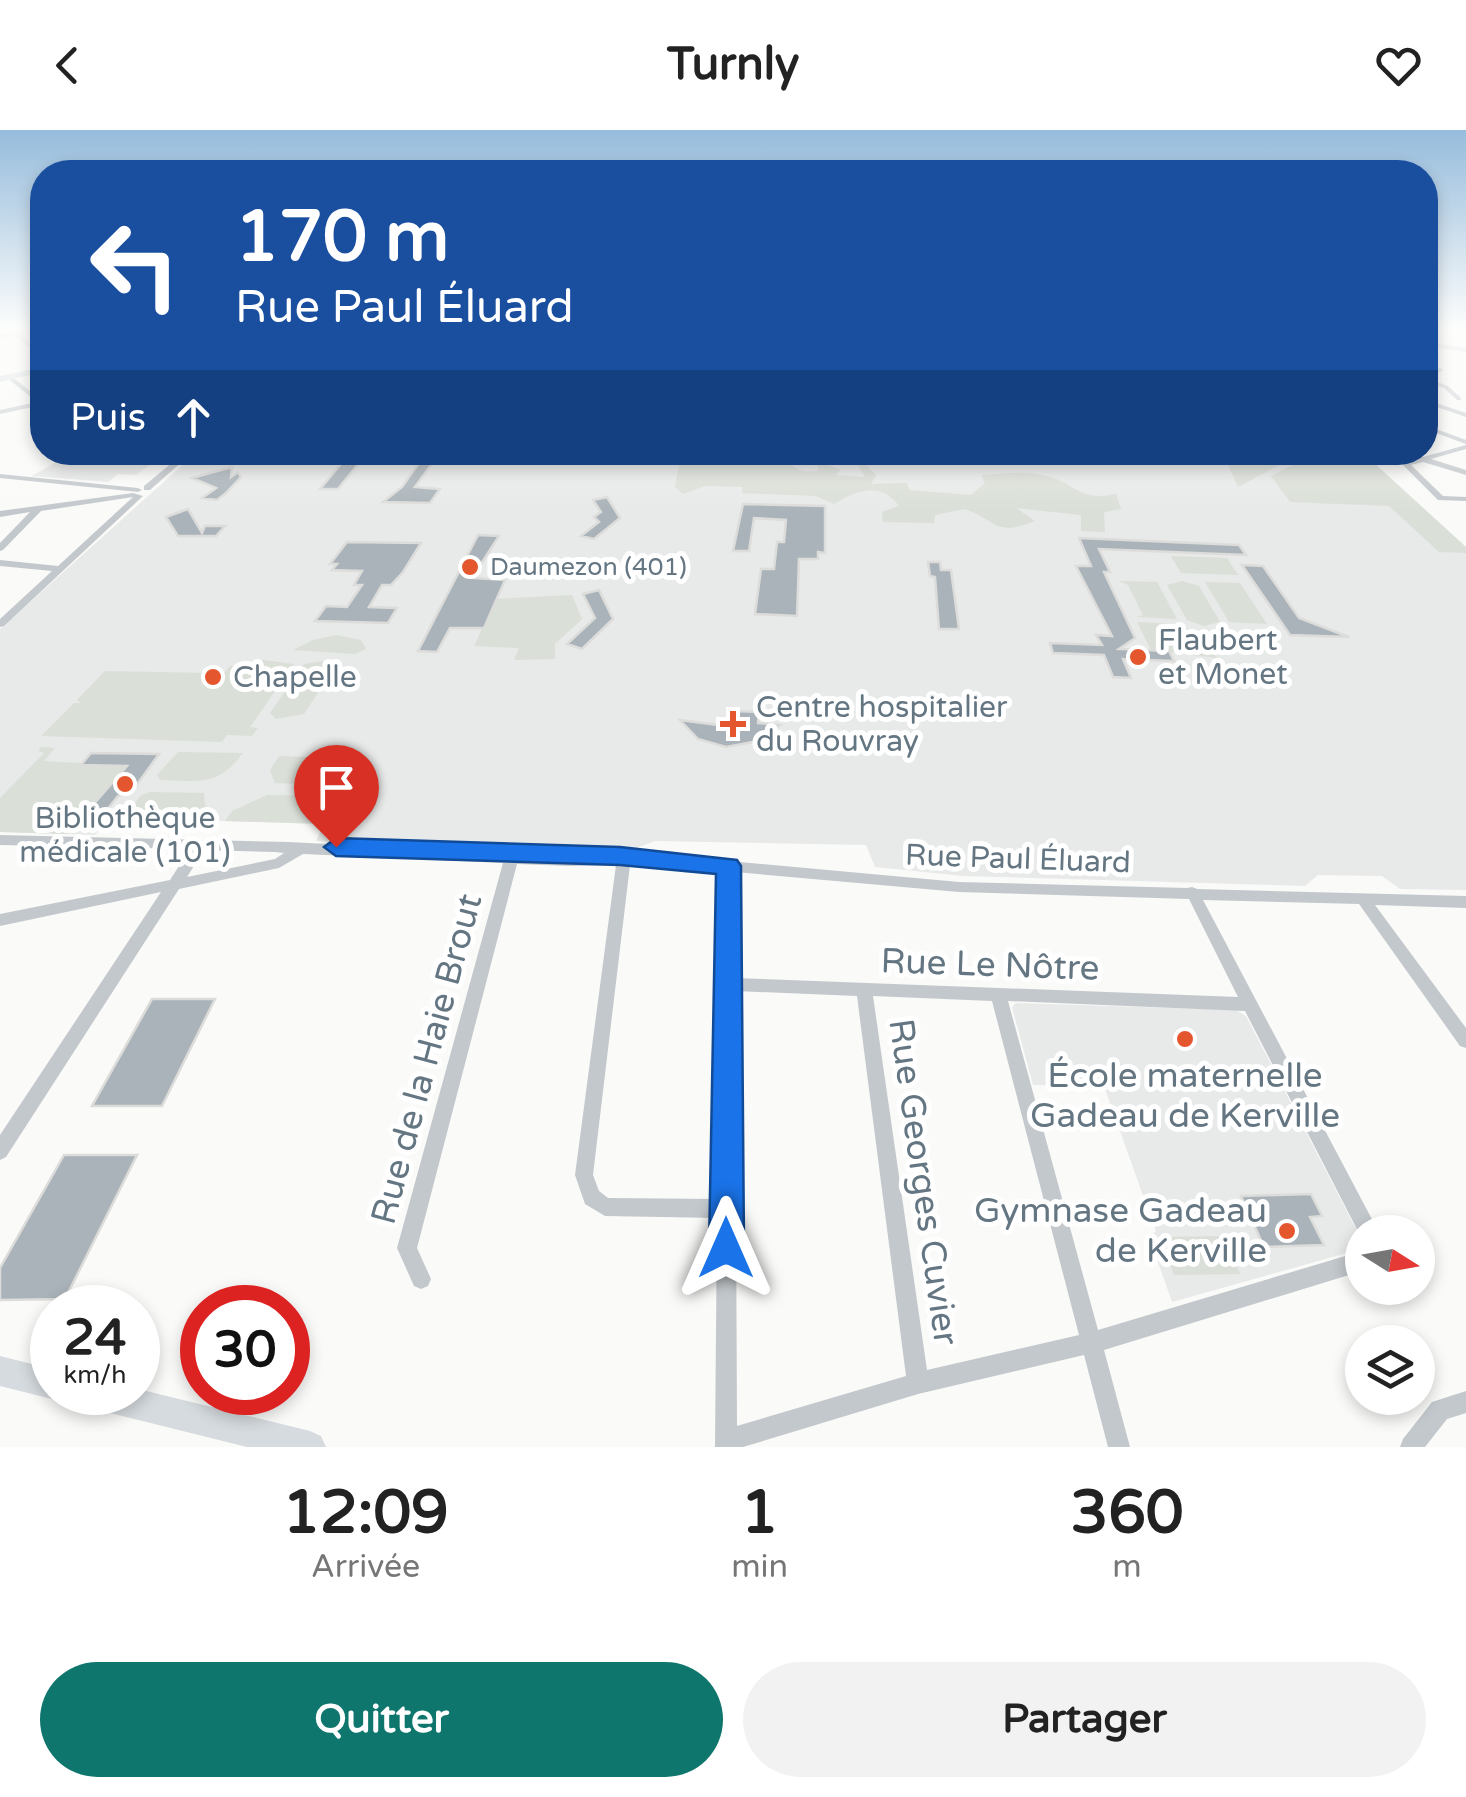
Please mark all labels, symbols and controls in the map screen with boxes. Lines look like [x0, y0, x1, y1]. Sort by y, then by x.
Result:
icon: back [40, 38, 95, 93]
text: Turnly [667, 38, 799, 92]
icon: heart [1371, 38, 1426, 93]
text: 170 m [235, 196, 449, 280]
icon: left [70, 200, 200, 330]
text: Rue Paul Éluard [235, 281, 574, 335]
icon: ahead [166, 390, 221, 445]
text: Puis [70, 395, 146, 441]
place label: Daumezon (401) [490, 552, 687, 582]
marker: Daumezon (401) [459, 556, 481, 578]
place label: Flaubert et Monet [1158, 622, 1288, 693]
marker: Flaubert et Monet [1127, 646, 1149, 668]
place label: Chapelle [233, 659, 357, 696]
marker: Chapelle [202, 666, 224, 688]
place label: Centre hospitalier du Rouvray [756, 689, 1008, 760]
marker: Centre hospitalier du Rouvray [720, 711, 746, 737]
pin [294, 745, 379, 848]
icon: arrive [309, 760, 364, 815]
marker: Bibliothèque médicale (101) [114, 773, 136, 795]
place label: Bibliothèque médicale (101) [19, 800, 231, 871]
street label: Rue Paul Éluard [905, 837, 1131, 881]
street label: Rue de la Haie Brout [363, 889, 491, 1229]
street label: Rue Le Nôtre [880, 940, 1100, 990]
street label: Rue Georges Cuvier [879, 1016, 967, 1348]
marker: École maternelle Gadeau de Kerville [1174, 1028, 1196, 1050]
place label: École maternelle Gadeau de Kerville [1030, 1055, 1340, 1137]
place label: Gymnase Gadeau de Kerville [974, 1190, 1267, 1272]
position arrow [674, 1196, 778, 1300]
north arrow [1345, 1215, 1435, 1305]
map controls [1345, 1215, 1435, 1415]
marker: Gymnase Gadeau de Kerville [1276, 1220, 1298, 1242]
speed limit sign: 30 [180, 1285, 310, 1415]
text: 24 [64, 1308, 126, 1368]
button: layers [1345, 1325, 1435, 1415]
text: km/h [64, 1360, 126, 1390]
text: 12:09 [282, 1477, 449, 1549]
text: 1 [741, 1477, 778, 1549]
text: 360 [1070, 1477, 1184, 1549]
text: Arrivée [311, 1548, 420, 1586]
text: min [731, 1548, 788, 1586]
text: m [1112, 1548, 1142, 1586]
button: Quitter [40, 1662, 723, 1777]
button: Partager [743, 1662, 1426, 1777]

